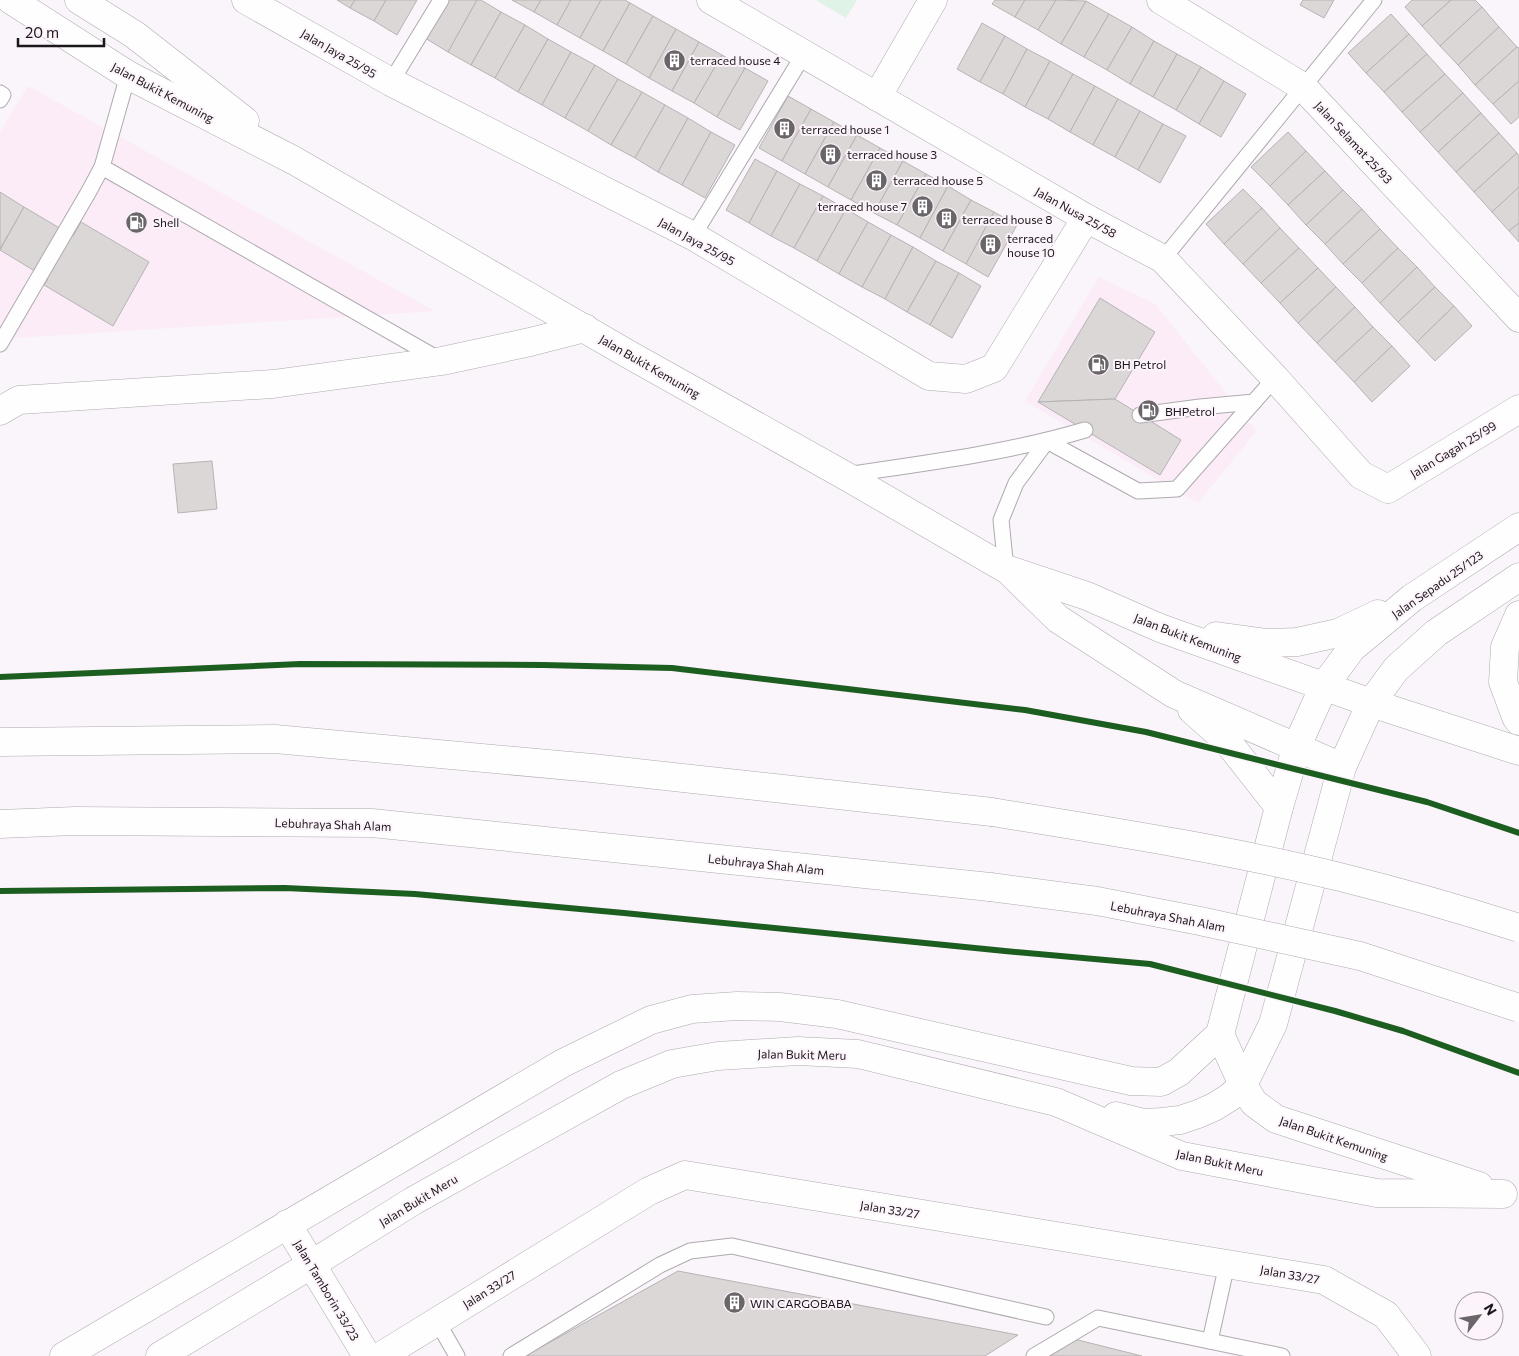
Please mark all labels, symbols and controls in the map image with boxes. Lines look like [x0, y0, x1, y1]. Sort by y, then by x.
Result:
scale bar [18, 15, 104, 47]
text: 20 m [25, 23, 59, 41]
street label: Jalan Jaya 25/95 [298, 26, 379, 81]
building icon: terraced house 4 [662, 48, 686, 72]
place label: terraced house 4 [690, 53, 780, 67]
street label: Jalan Bukit Kemuning [109, 59, 217, 126]
street label: Jalan Selamat 25/93 [1312, 98, 1396, 187]
building icon: terraced house 1 [773, 117, 797, 141]
place label: terraced house 1 [801, 122, 889, 136]
building icon: terraced house 3 [819, 142, 843, 166]
place label: terraced house 3 [847, 147, 937, 161]
building icon: terraced house 5 [865, 168, 889, 192]
place label: terraced house 5 [893, 173, 983, 187]
street label: Jalan Nusa 25/58 [1032, 184, 1119, 241]
building icon: terraced house 7 [911, 194, 935, 218]
place label: terraced house 7 [817, 199, 907, 213]
building icon: terraced house 8 [934, 207, 958, 231]
fuel station icon: Shell [125, 210, 149, 234]
place label: terraced house 8 [962, 212, 1053, 226]
street label: Jalan Jaya 25/95 [656, 214, 738, 269]
place label: Shell [153, 215, 179, 229]
place label: terraced house 10 [1007, 231, 1055, 259]
building icon: terraced house 10 [979, 233, 1003, 257]
street label: Jalan Bukit Kemuning [597, 331, 703, 402]
fuel station icon: BH Petrol [1086, 352, 1110, 376]
place label: BH Petrol [1114, 357, 1166, 371]
fuel station icon: BHPetrol [1137, 399, 1161, 423]
place label: BHPetrol [1165, 404, 1215, 418]
street label: Jalan Gagah 25/99 [1407, 418, 1499, 481]
street label: Jalan Sepadu 25/123 [1389, 547, 1486, 622]
street label: Jalan Bukit Kemuning [1132, 610, 1244, 665]
street label: Lebuhraya Shah Alam [274, 815, 392, 833]
street label: Lebuhraya Shah Alam [707, 851, 825, 877]
street label: Lebuhraya Shah Alam [1109, 898, 1227, 934]
street label: Jalan Bukit Meru [757, 1046, 847, 1063]
street label: Jalan Bukit Kemuning [1278, 1113, 1391, 1164]
street label: Jalan Bukit Meru [1175, 1146, 1265, 1179]
street label: Jalan Bukit Meru [376, 1171, 460, 1230]
street label: Jalan 33/27 [859, 1197, 921, 1222]
street label: Jalan Tamborin 33/23 [290, 1237, 363, 1344]
street label: Jalan 33/27 [1259, 1262, 1321, 1287]
street label: Jalan 33/27 [460, 1267, 519, 1312]
building icon: WIN CARGOBABA [722, 1291, 746, 1315]
north arrow [1454, 1291, 1504, 1341]
place label: WIN CARGOBABA [750, 1296, 852, 1310]
text: N [1481, 1300, 1501, 1318]

